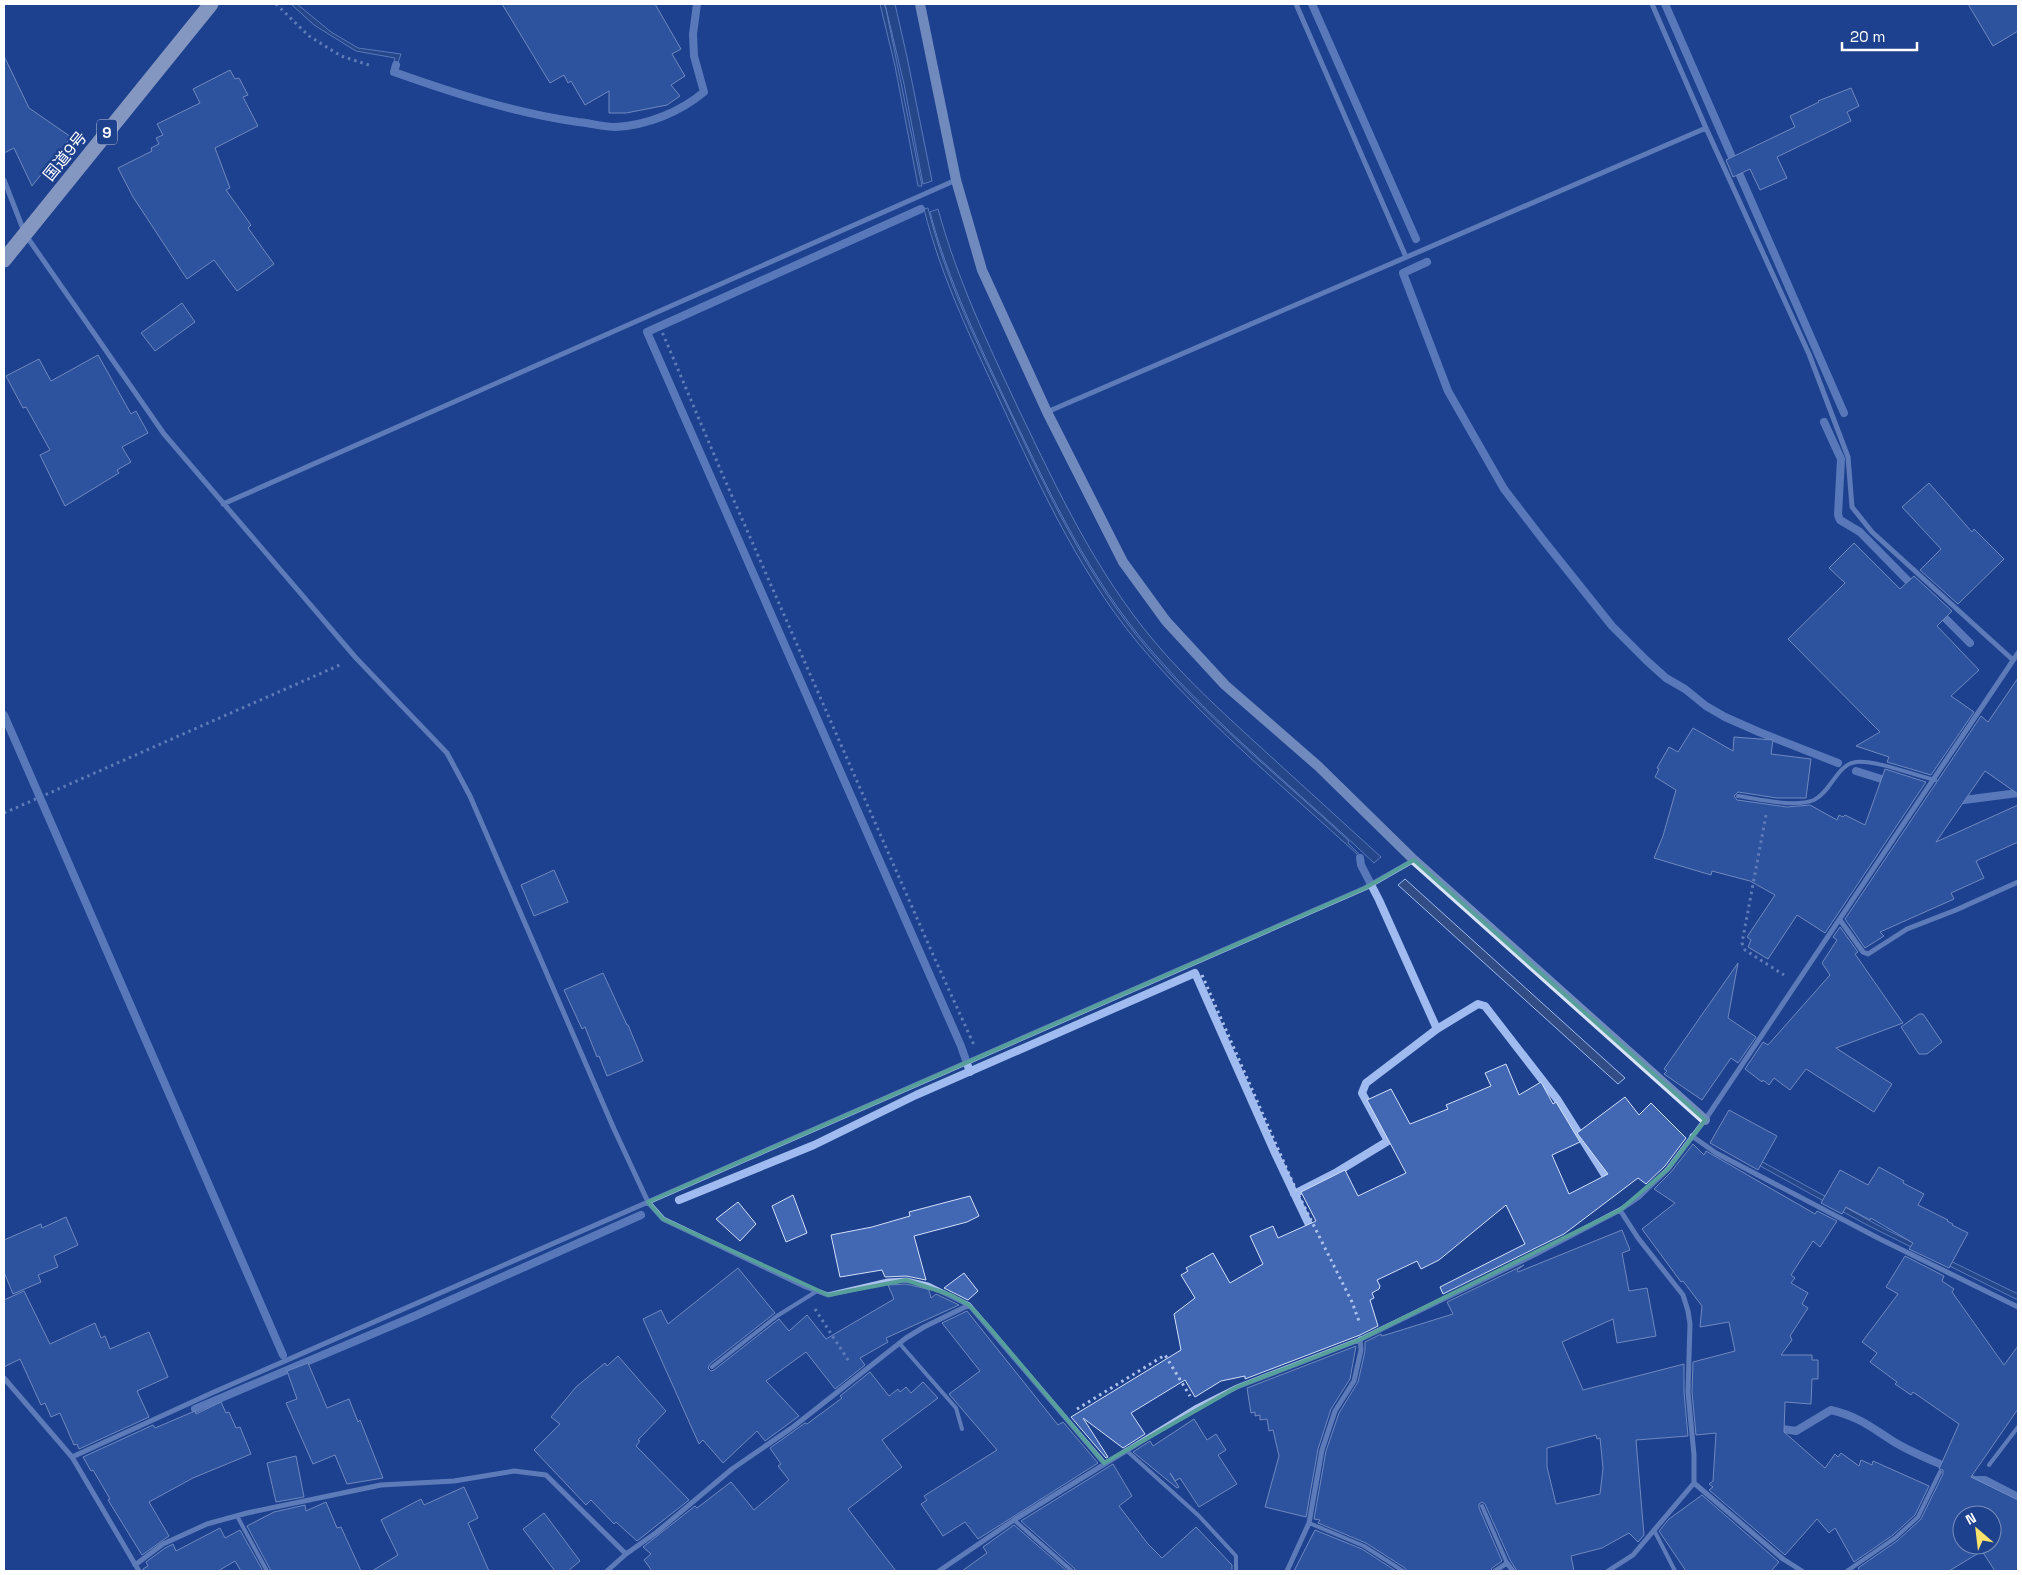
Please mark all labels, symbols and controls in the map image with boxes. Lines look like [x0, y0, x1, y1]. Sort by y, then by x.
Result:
scale bar [1842, 20, 1917, 52]
text: 20 m [1850, 27, 1885, 46]
road number: 9 [97, 120, 117, 144]
street label: 国道9号 [39, 127, 91, 185]
north arrow [1952, 1505, 2002, 1555]
text: N [1963, 1508, 1979, 1529]

